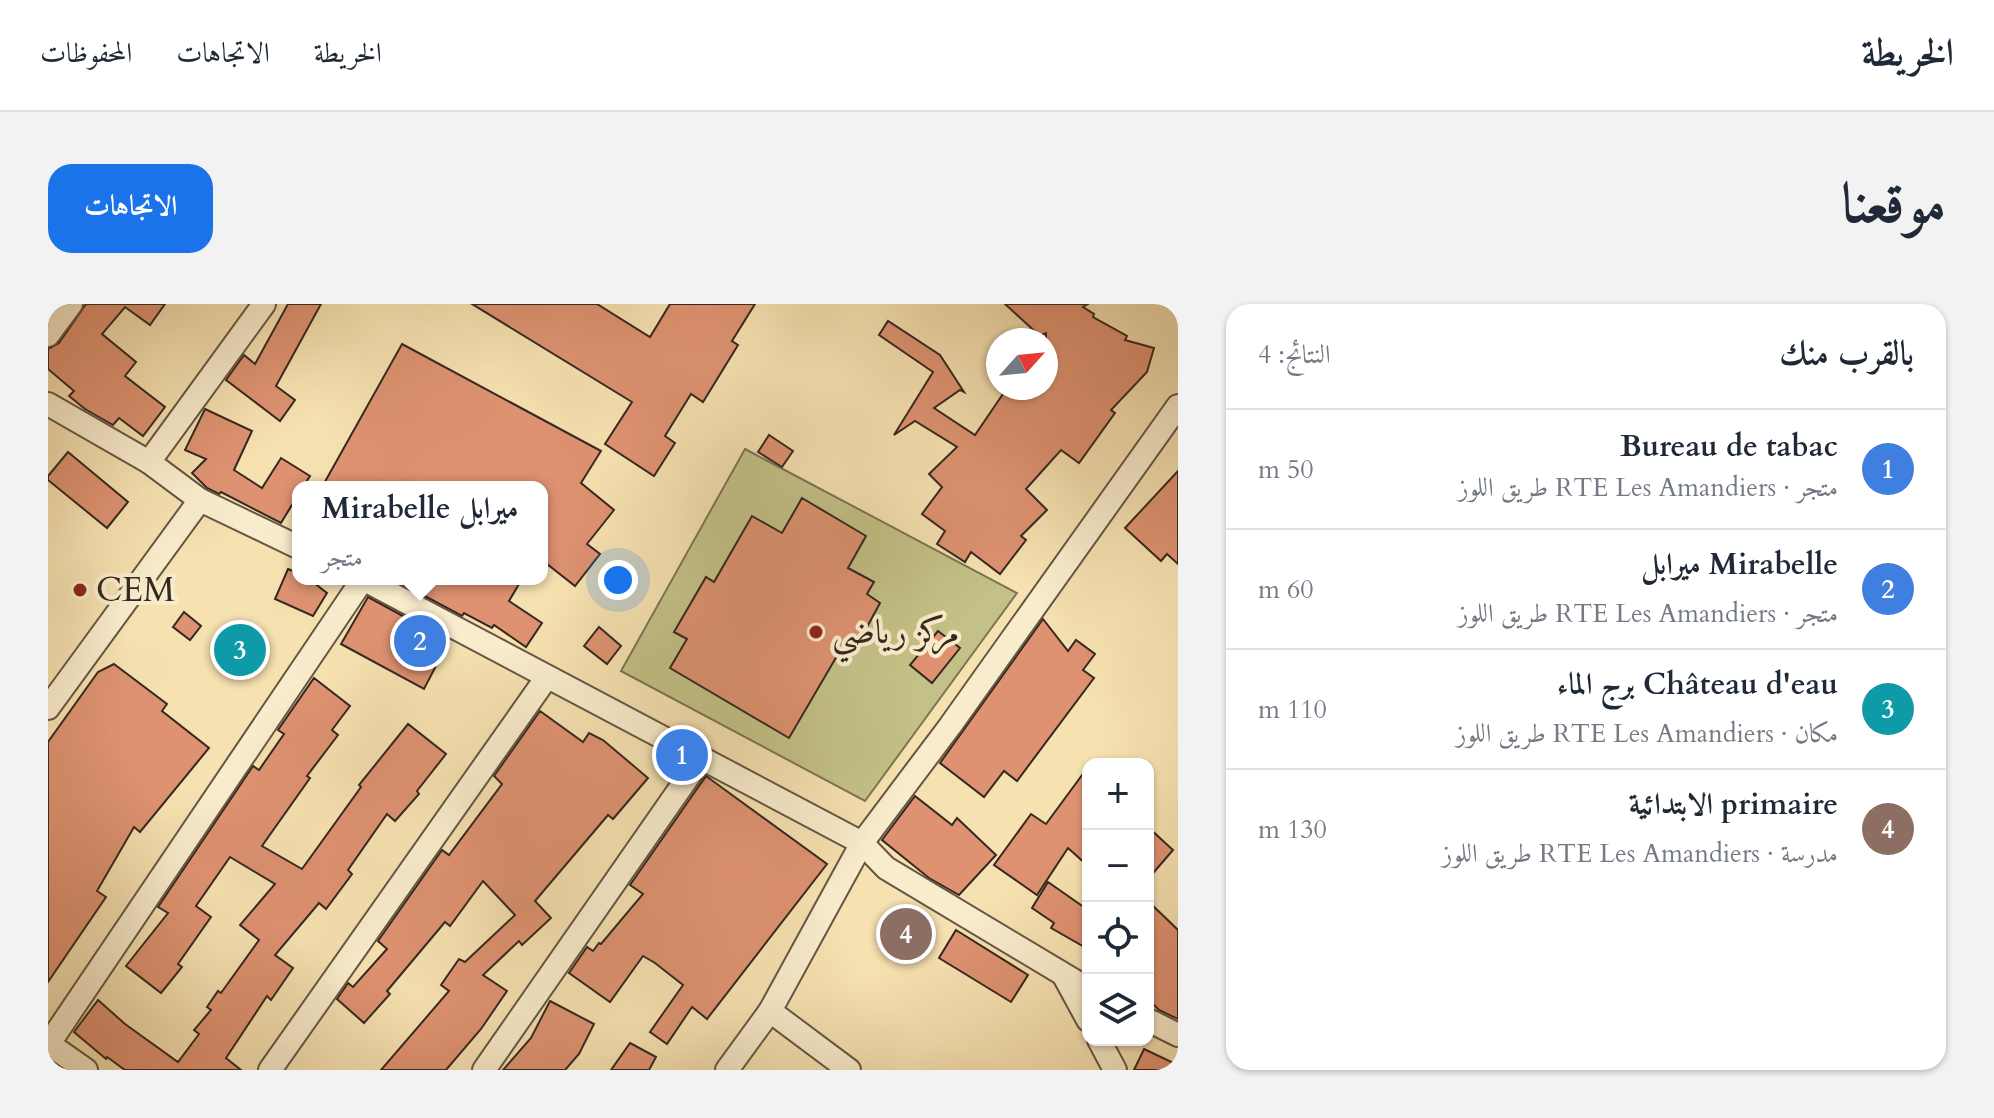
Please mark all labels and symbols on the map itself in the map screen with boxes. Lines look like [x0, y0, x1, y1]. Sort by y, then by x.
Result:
north arrow [986, 328, 1058, 400]
your location [598, 560, 638, 600]
place label: CEM [96, 567, 175, 613]
marker: CEM [71, 581, 89, 599]
place label: مركز رياضي [832, 609, 959, 663]
pin: 2 [394, 611, 446, 671]
pin: 3 [214, 620, 266, 680]
marker: مركز رياضي [807, 623, 825, 641]
pin: 1 [656, 725, 708, 785]
pin: 4 [880, 904, 932, 964]

